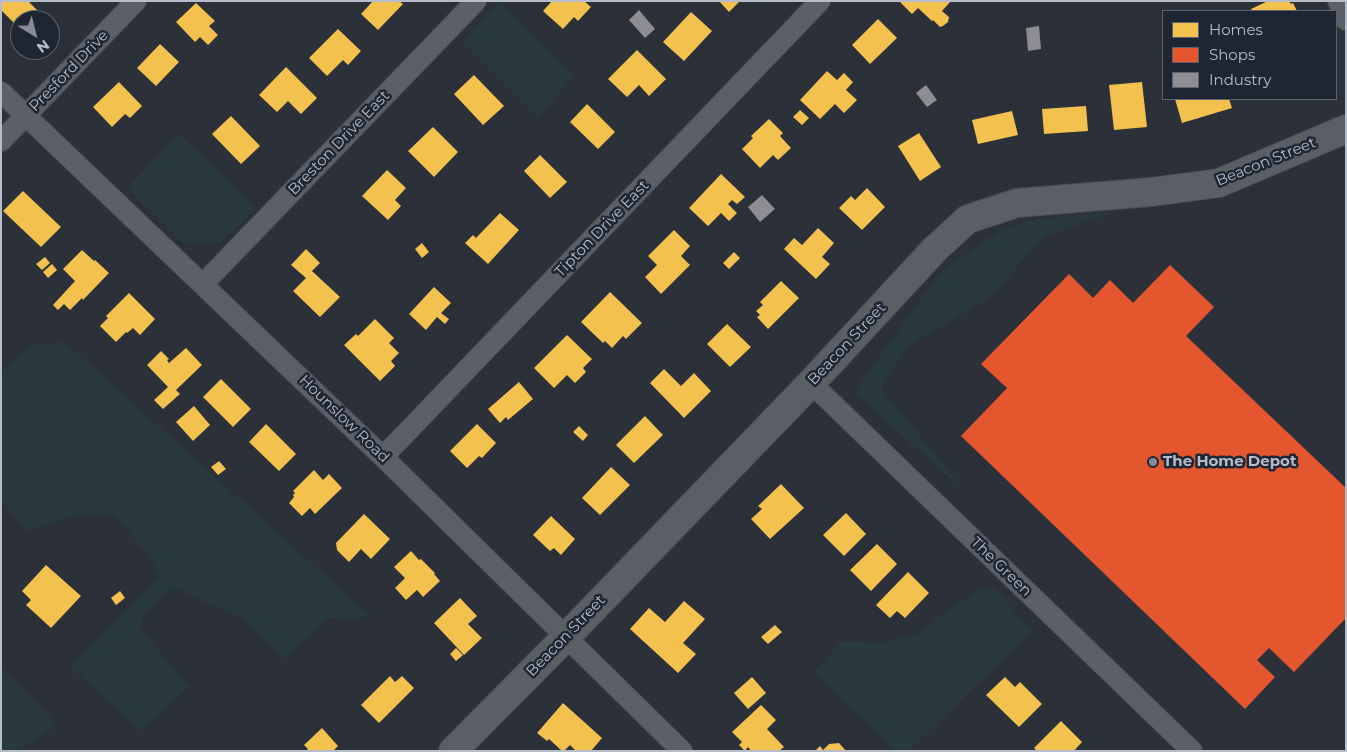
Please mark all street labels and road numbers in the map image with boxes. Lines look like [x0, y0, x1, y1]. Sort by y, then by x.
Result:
street label: Presford Drive [26, 27, 112, 115]
street label: Breston Drive East [285, 87, 393, 199]
street label: Beacon Street [1213, 134, 1319, 190]
street label: Tipton Drive East [551, 177, 653, 281]
street label: Beacon Street [804, 299, 890, 389]
street label: Hounslow Road [295, 371, 393, 467]
street label: The Green [967, 534, 1035, 600]
street label: Beacon Street [523, 592, 609, 680]

